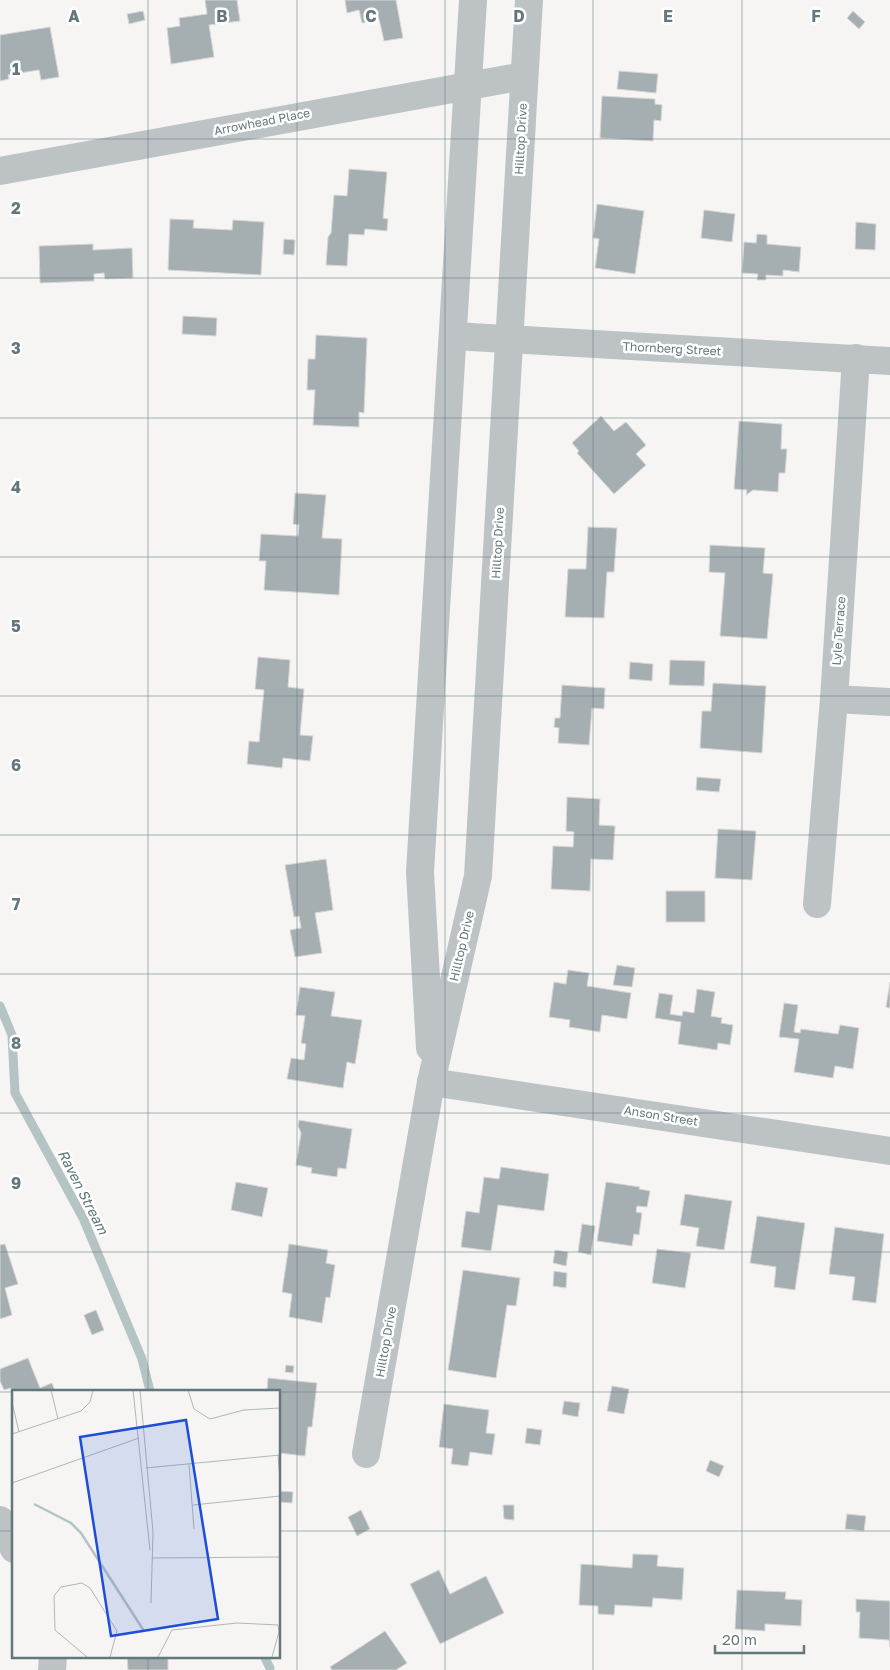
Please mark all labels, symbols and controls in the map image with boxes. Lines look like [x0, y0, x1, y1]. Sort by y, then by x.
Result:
text: A [68, 6, 80, 26]
text: B [216, 6, 228, 26]
text: C [365, 6, 377, 26]
text: D [513, 6, 525, 26]
text: E [663, 6, 673, 26]
text: F [811, 6, 821, 26]
text: 1 [12, 59, 20, 79]
street label: Hilltop Drive [511, 103, 530, 175]
street label: Arrowhead Place [213, 105, 311, 138]
text: 2 [11, 198, 21, 218]
text: 3 [11, 338, 21, 358]
street label: Thornberg Street [622, 338, 722, 359]
text: 4 [11, 477, 21, 497]
street label: Hilltop Drive [488, 507, 507, 579]
street label: Lyle Terrace [829, 596, 848, 666]
text: 5 [11, 616, 21, 636]
text: 6 [11, 755, 21, 775]
text: 7 [12, 894, 21, 914]
street label: Hilltop Drive [446, 909, 477, 983]
text: 8 [11, 1033, 21, 1053]
street label: Anson Street [623, 1102, 699, 1129]
water label: Raven Stream [55, 1147, 112, 1238]
text: 9 [11, 1173, 21, 1193]
street label: Hilltop Drive [372, 1305, 399, 1379]
inset map [12, 1390, 280, 1658]
scale bar [715, 1622, 804, 1654]
text: 20 m [722, 1630, 757, 1648]

